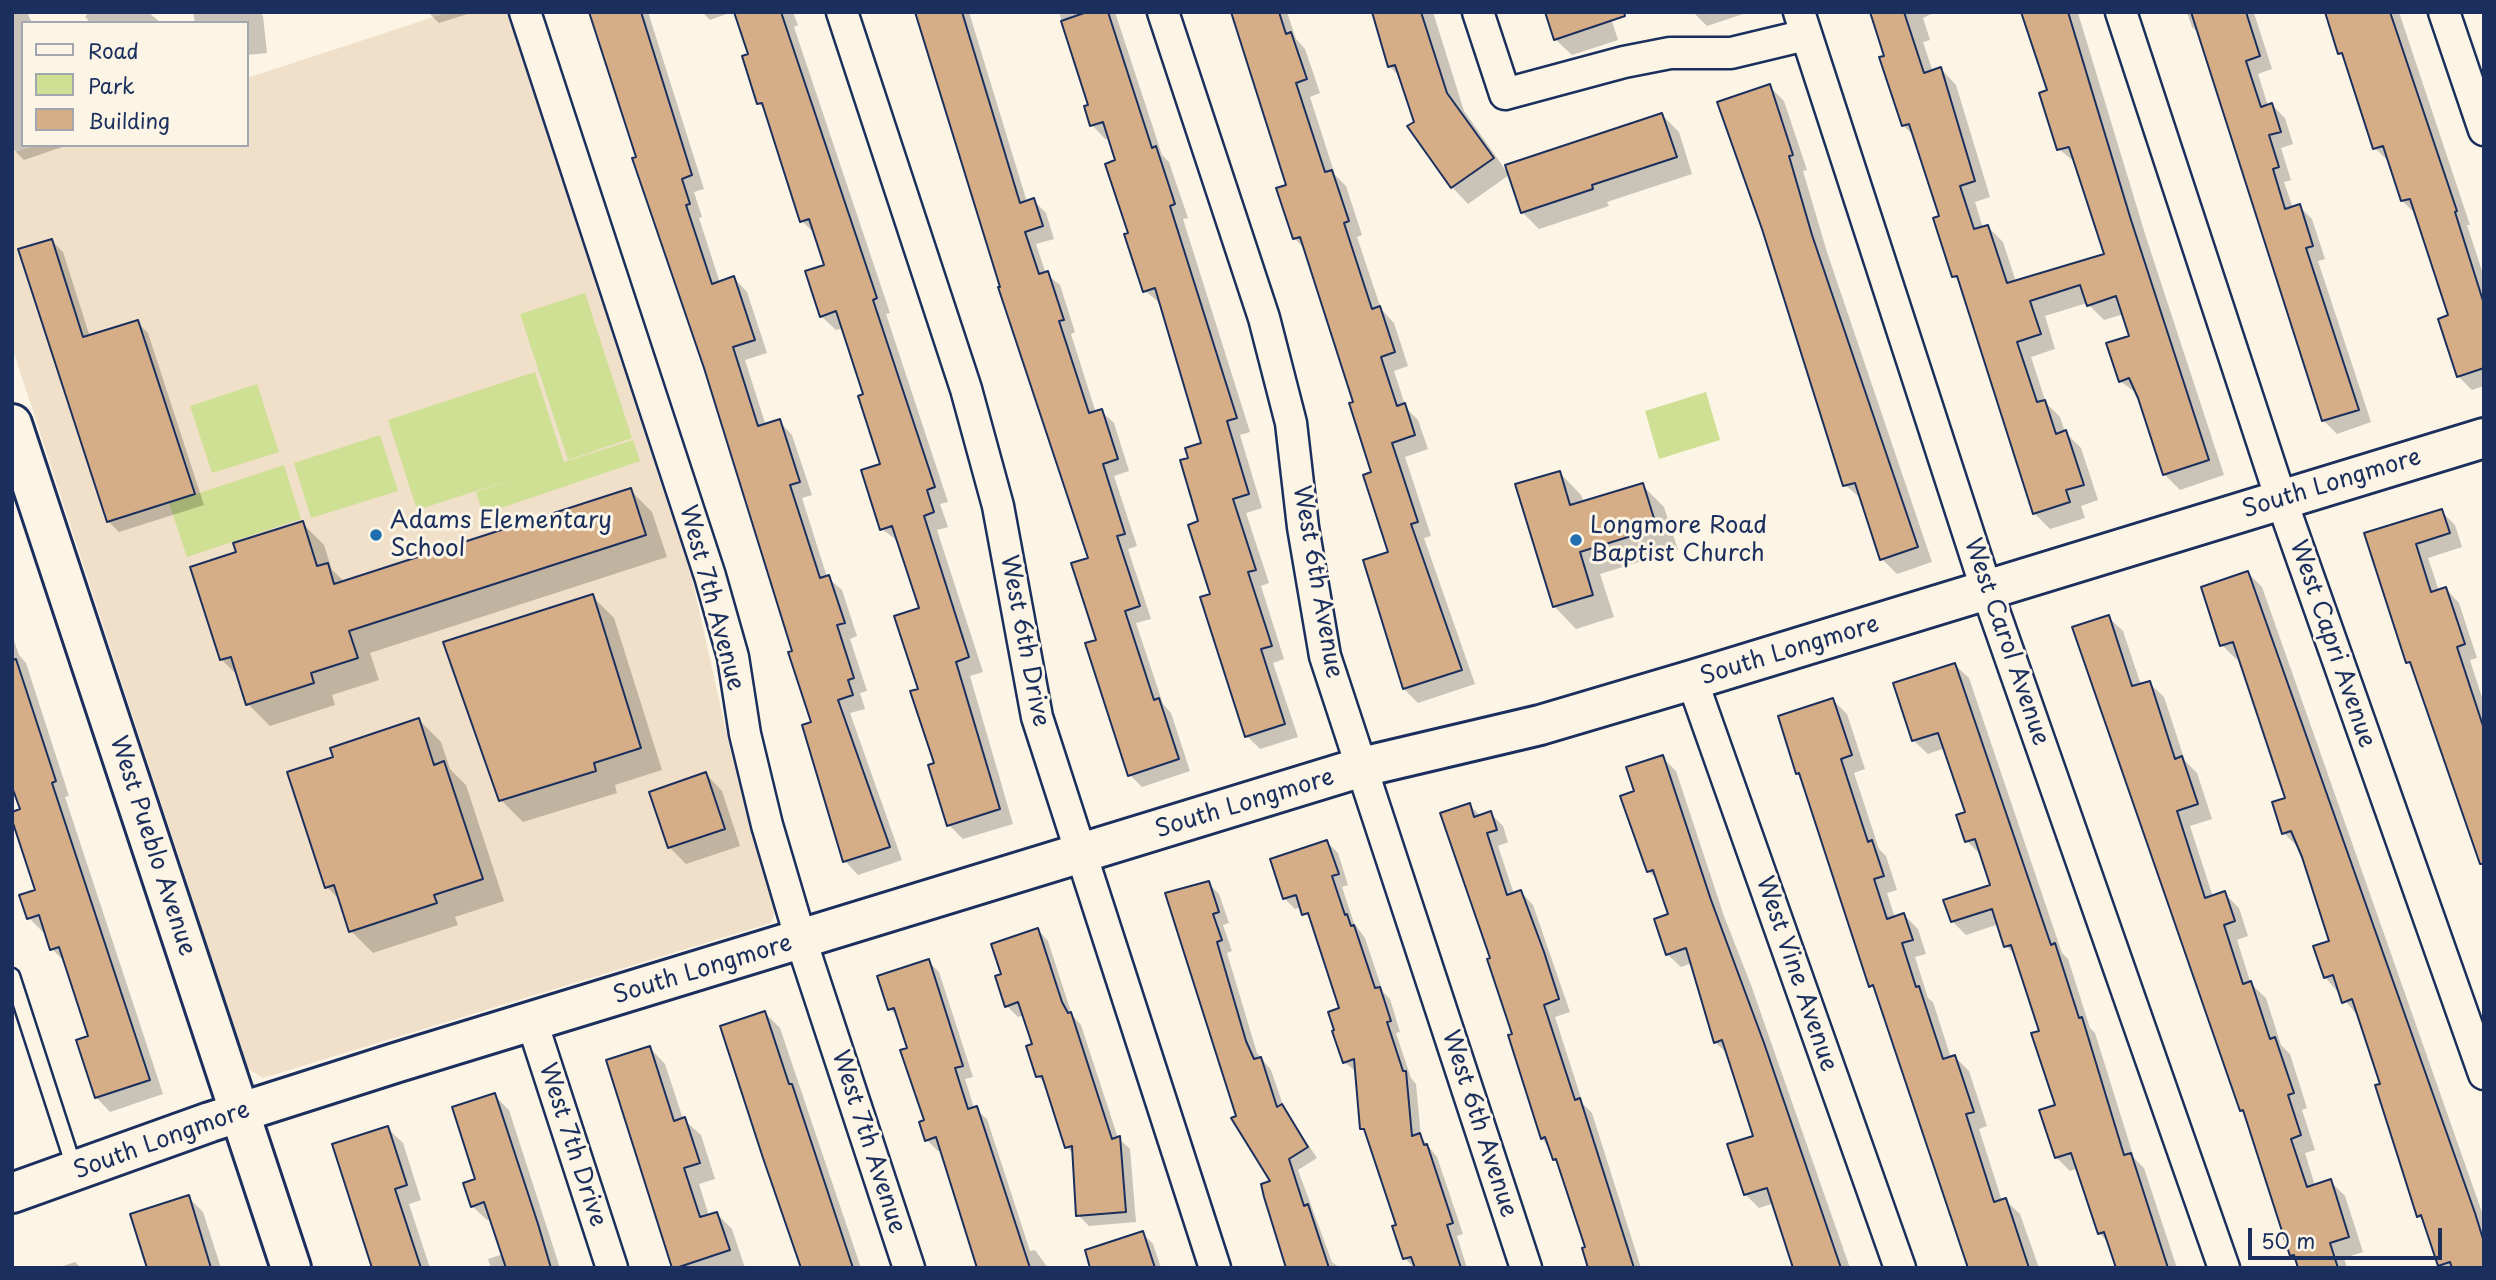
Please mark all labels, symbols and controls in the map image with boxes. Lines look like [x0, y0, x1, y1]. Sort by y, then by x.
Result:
legend [21, 21, 248, 147]
text: Road [88, 34, 139, 66]
text: Park [88, 69, 135, 101]
text: Building [88, 104, 170, 136]
street label: South Longmore [2239, 443, 2425, 525]
street label: West 6th Avenue [1286, 483, 1348, 681]
street label: West 7th Avenue [672, 502, 750, 694]
place label: Adams Elementary School [390, 507, 612, 563]
place label: Longmore Road Baptist Church [1590, 512, 1767, 568]
marker: Adams Elementary School [368, 527, 384, 543]
marker: Longmore Road Baptist Church [1568, 532, 1584, 548]
street label: West Carol Avenue [1957, 535, 2055, 749]
street label: West Capri Avenue [2283, 536, 2381, 752]
street label: West 6th Drive [993, 553, 1055, 729]
street label: South Longmore [1697, 610, 1883, 692]
street label: West Pueblo Avenue [103, 732, 201, 960]
street label: South Longmore [1152, 763, 1338, 845]
street label: West Vine Avenue [1749, 873, 1843, 1075]
street label: South Longmore [610, 929, 796, 1011]
street label: West 6th Avenue [1435, 1027, 1523, 1221]
street label: West 7th Avenue [825, 1047, 911, 1237]
street label: West 7th Drive [532, 1060, 612, 1230]
street label: South Longmore [70, 1096, 254, 1186]
scale bar [2251, 1214, 2445, 1258]
text: 50 m [2261, 1224, 2315, 1256]

